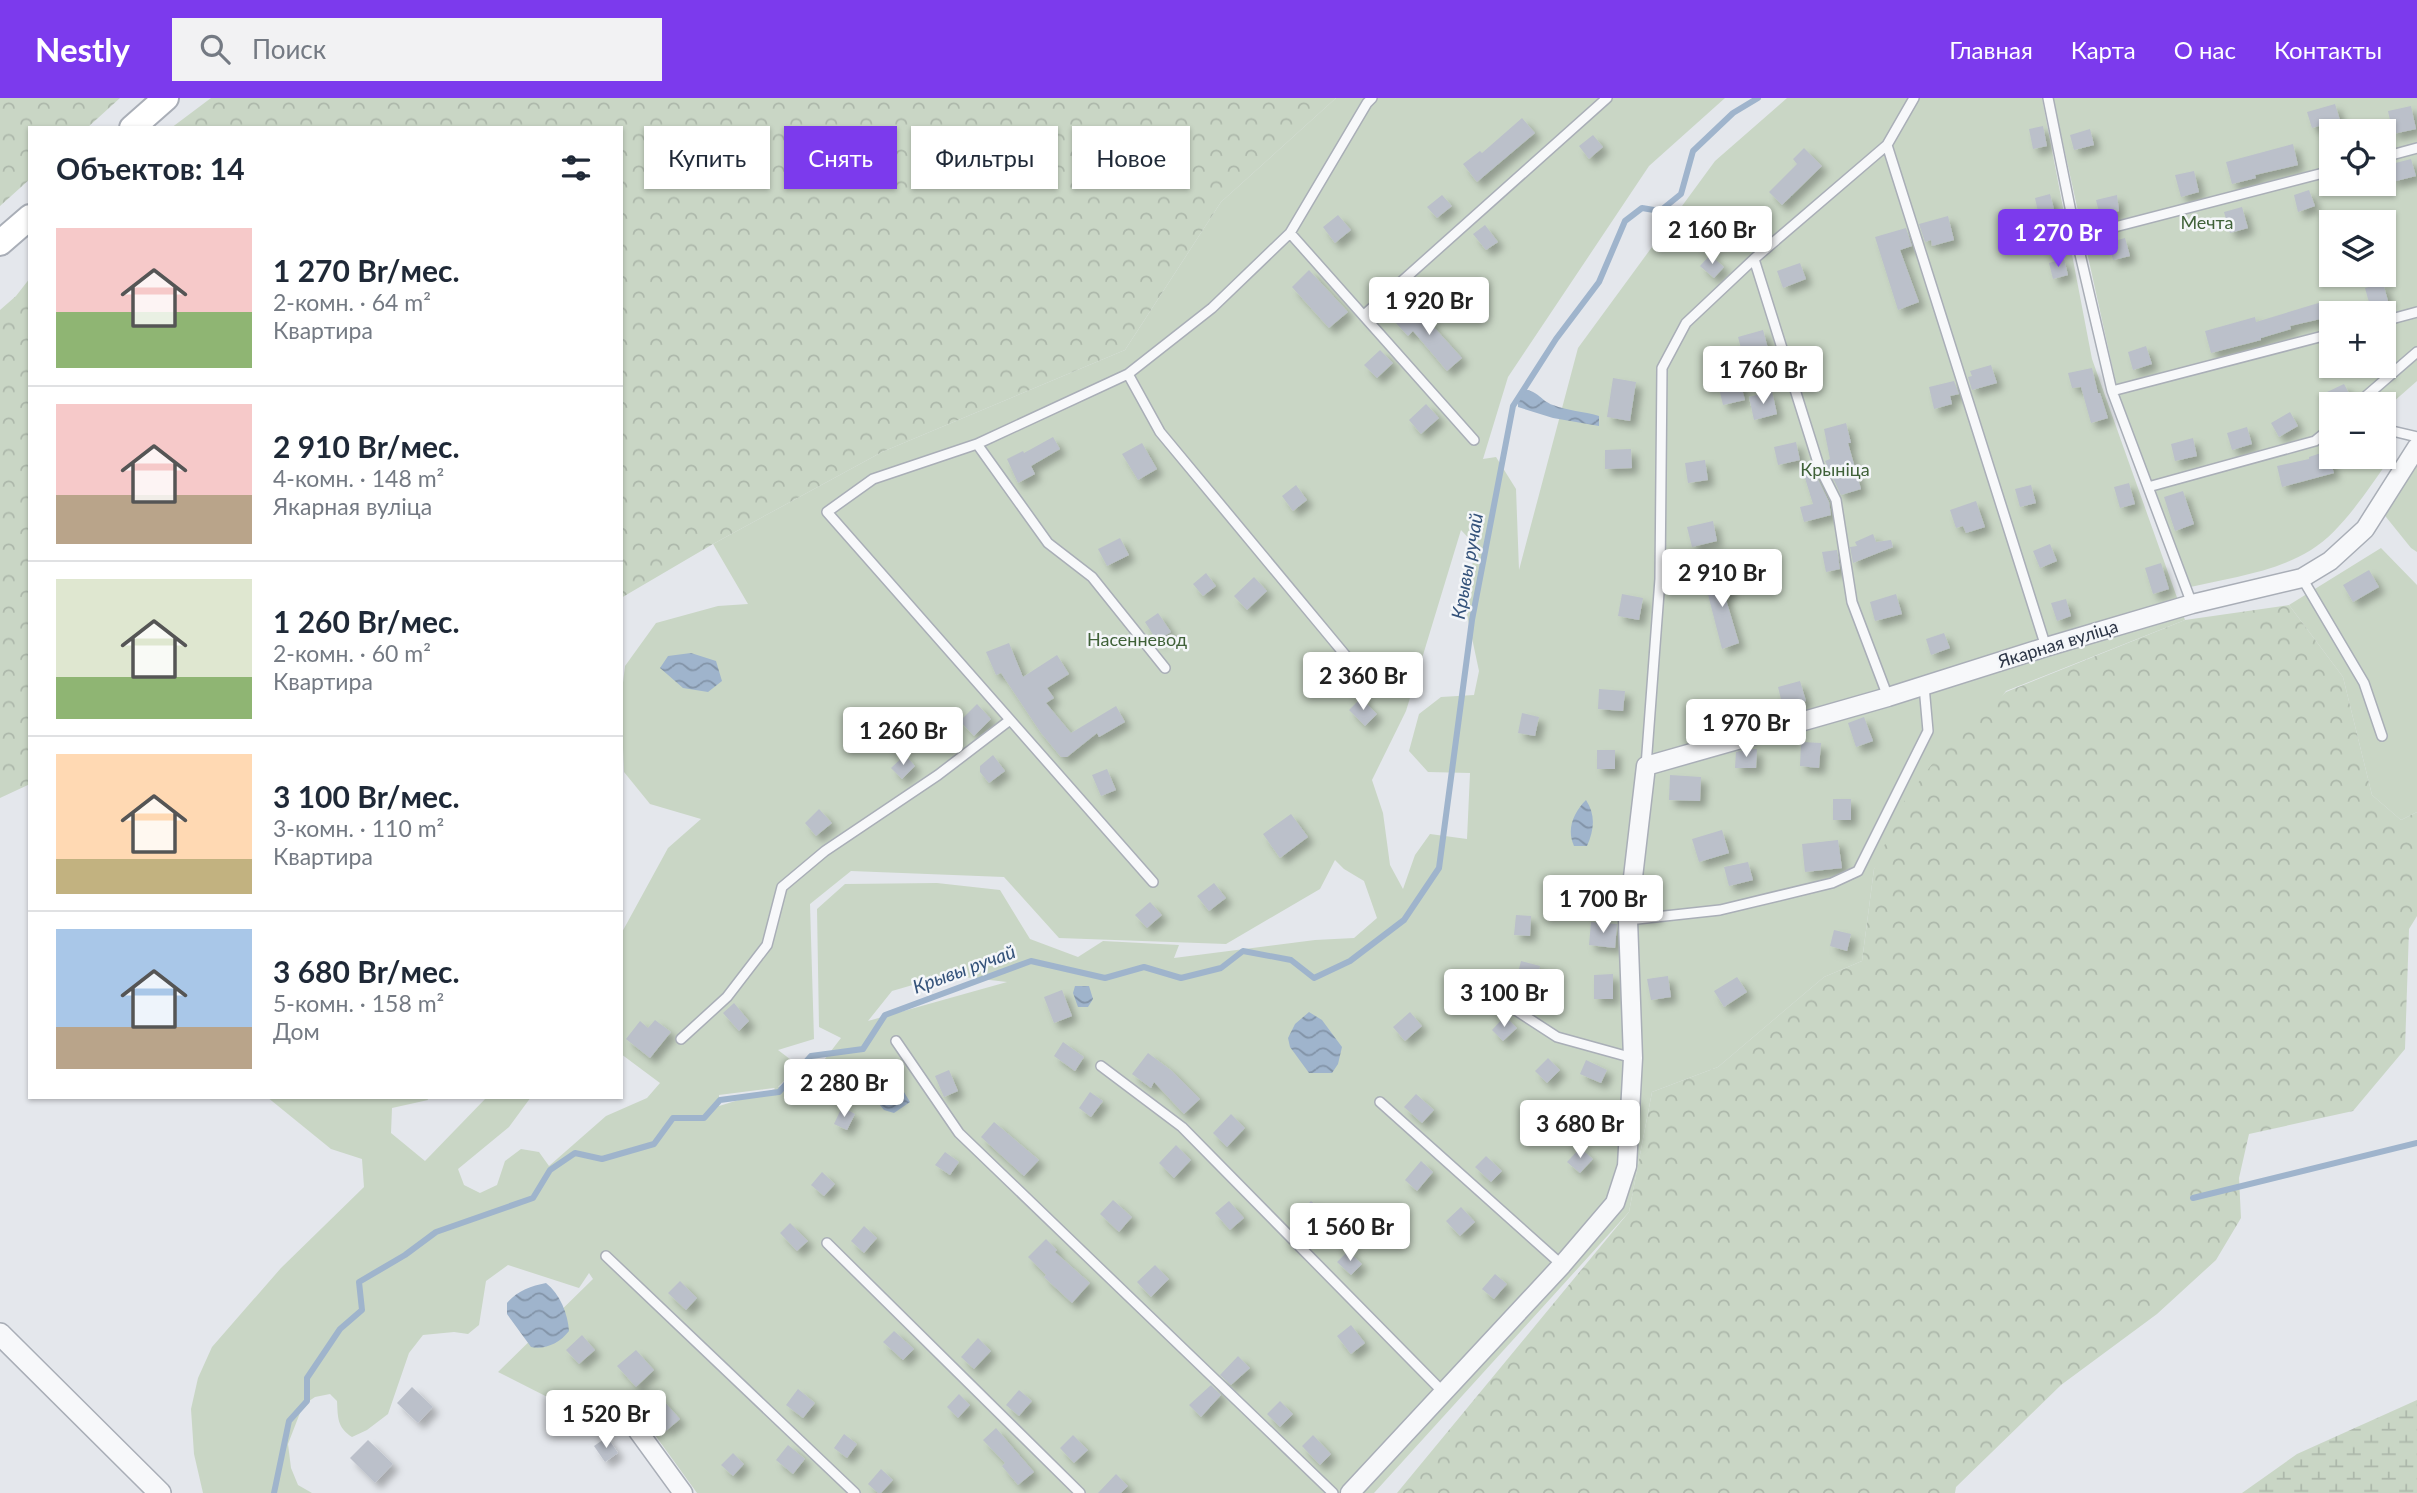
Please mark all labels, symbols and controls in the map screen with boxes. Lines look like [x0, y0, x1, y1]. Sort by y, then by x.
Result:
search box [172, 18, 662, 81]
text: Nestly [35, 29, 130, 69]
icon: search [196, 30, 234, 68]
text: Поиск [252, 33, 326, 65]
text: Главная [1949, 35, 2033, 64]
text: Карта [2071, 35, 2136, 64]
text: О нас [2174, 35, 2236, 64]
text: Контакты [2274, 35, 2382, 64]
map controls [2319, 119, 2396, 469]
button: locate [2319, 119, 2396, 196]
chip: Купить [644, 126, 770, 189]
chip: Снять [784, 126, 897, 189]
chip: Фильтры [911, 126, 1058, 189]
chip: Новое [1072, 126, 1190, 189]
icon: filters [557, 149, 595, 187]
text: Объектов: 14 [56, 150, 245, 186]
pin: 2 160 Br [1640, 206, 1784, 266]
pin: 1 270 Br [1986, 209, 2130, 269]
button: layers [2319, 210, 2396, 287]
park label: Мечта [2180, 211, 2234, 233]
text: 2 160 Br [1668, 215, 1756, 243]
text: 1 270 Br [2014, 218, 2102, 246]
text: 1 270 Br/мес. [273, 252, 460, 288]
icon: home [112, 256, 196, 340]
pin: 1 920 Br [1357, 278, 1501, 337]
text: 1 920 Br [1385, 286, 1473, 314]
text: 2-комн. · 64 m² [273, 288, 431, 316]
button: + [2319, 301, 2396, 378]
text: Квартира [273, 316, 373, 344]
pin: 1 760 Br [1691, 346, 1835, 406]
text: 1 760 Br [1719, 355, 1807, 383]
button: − [2319, 392, 2396, 469]
text: 2 910 Br/мес. [273, 428, 460, 464]
icon: home [112, 432, 196, 516]
park label: Крыніца [1800, 458, 1870, 480]
text: 4-комн. · 148 m² [273, 464, 444, 492]
text: Якарная вуліца [273, 492, 432, 520]
water label: Крывы ручай [1446, 511, 1487, 621]
pin: 2 910 Br [1650, 550, 1794, 609]
text: 2 910 Br [1678, 558, 1766, 586]
text: 1 260 Br/мес. [273, 603, 460, 639]
icon: home [112, 607, 196, 691]
street label: Якарная вуліца [1994, 614, 2120, 672]
park label: Насенневод [1087, 628, 1187, 650]
text: 2-комн. · 60 m² [273, 639, 431, 667]
pin: 2 360 Br [1291, 652, 1435, 712]
text: 2 360 Br [1319, 661, 1407, 689]
text: Квартира [273, 667, 373, 695]
pin: 1 970 Br [1674, 700, 1818, 759]
pin: 1 260 Br [831, 708, 975, 767]
text: 1 970 Br [1702, 708, 1790, 736]
text: 1 260 Br [859, 716, 947, 744]
text: 3 100 Br/мес. [273, 778, 460, 814]
icon: home [112, 782, 196, 866]
text: 3-комн. · 110 m² [273, 814, 444, 842]
text: Квартира [273, 842, 373, 870]
pin: 1 700 Br [1531, 876, 1675, 935]
text: 1 700 Br [1559, 884, 1647, 912]
water label: Крывы ручай [909, 939, 1018, 998]
text: 3 680 Br/мес. [273, 953, 460, 989]
icon: home [112, 957, 196, 1041]
pin: 3 100 Br [1432, 970, 1576, 1029]
text: 3 100 Br [1460, 978, 1548, 1006]
text: 5-комн. · 158 m² [273, 989, 444, 1017]
text: Дом [273, 1017, 320, 1045]
pin: 2 280 Br [772, 1060, 916, 1119]
text: 2 280 Br [800, 1068, 888, 1096]
pin: 3 680 Br [1508, 1100, 1652, 1160]
text: 3 680 Br [1536, 1109, 1624, 1137]
pin: 1 560 Br [1278, 1204, 1422, 1263]
text: 1 560 Br [1306, 1212, 1394, 1240]
pin: 1 520 Br [534, 1390, 678, 1450]
text: 1 520 Br [562, 1399, 650, 1427]

